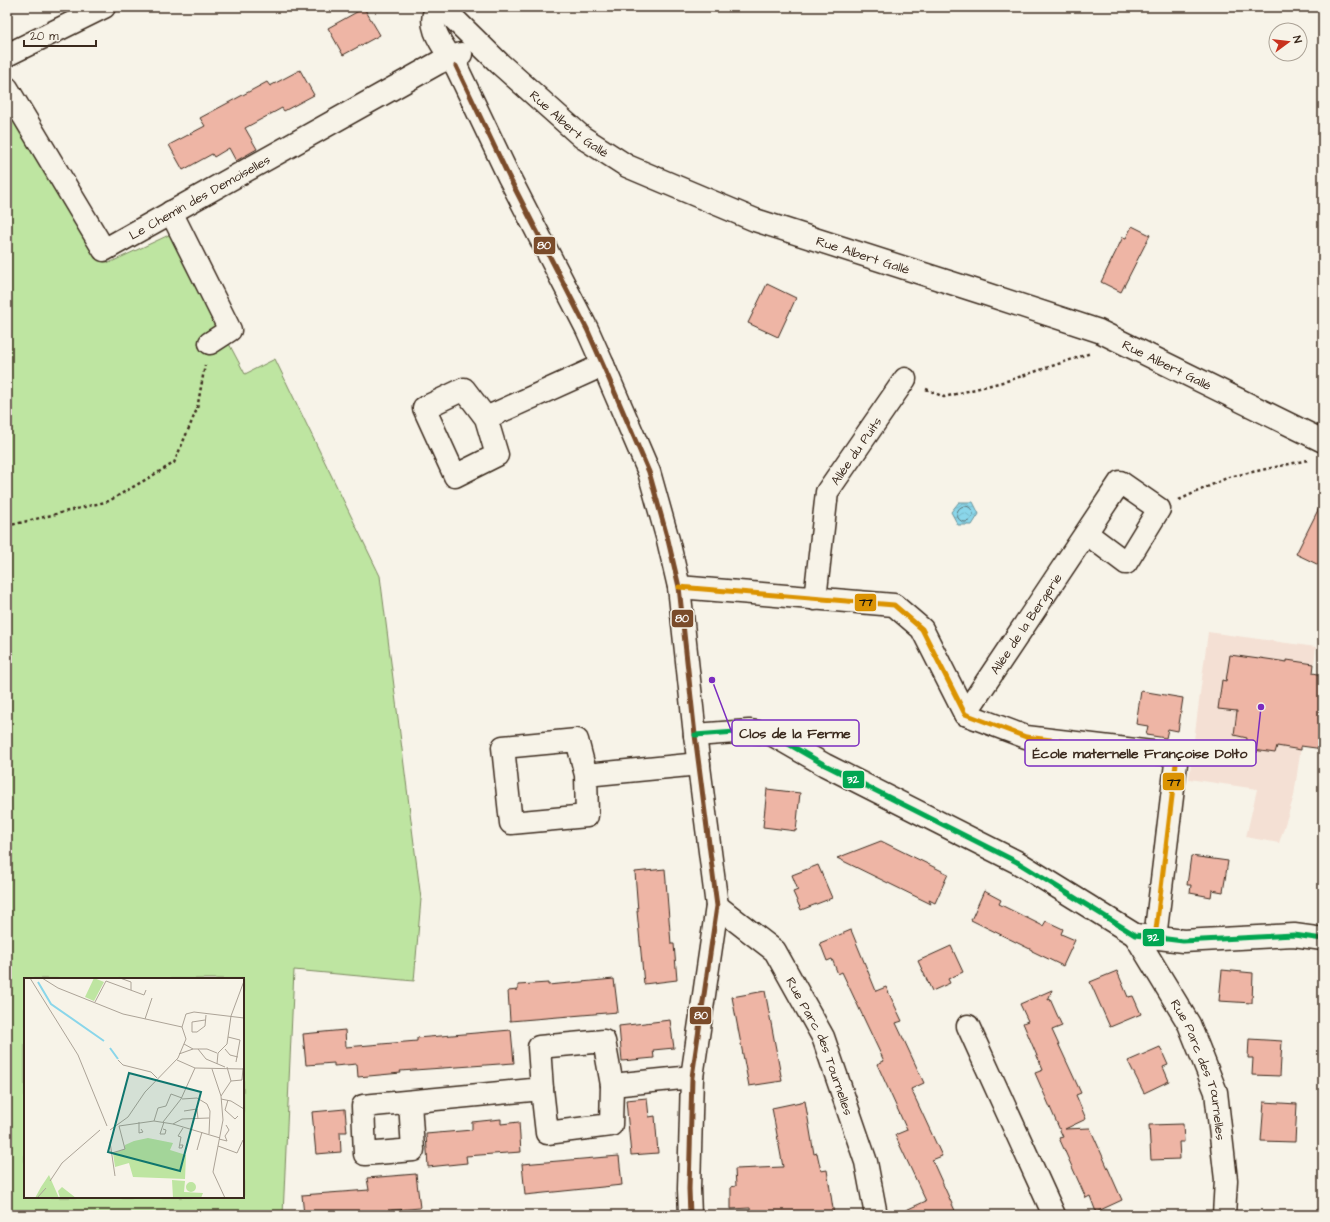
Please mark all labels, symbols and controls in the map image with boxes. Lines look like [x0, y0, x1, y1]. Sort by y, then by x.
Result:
scale bar [24, 22, 96, 48]
north arrow [1268, 22, 1308, 62]
text: 20 m [30, 28, 59, 45]
text: N [1289, 34, 1305, 45]
street label: Rue Albert Gallé [526, 87, 612, 162]
street label: Le Chemin des Demoiselles [126, 151, 274, 244]
street label: Rue Albert Gallé [814, 232, 912, 279]
line badge: 80 [533, 236, 556, 255]
text: 80 [537, 238, 551, 253]
street label: Rue Albert Gallé [1119, 336, 1214, 395]
street label: Allée du Puits [827, 413, 886, 489]
street label: Allée de la Bergerie [986, 570, 1067, 678]
line badge: 77 [854, 593, 877, 612]
text: 77 [858, 595, 873, 610]
line badge: 80 [671, 609, 694, 628]
text: 80 [675, 611, 689, 626]
callout: Clos de la Ferme [732, 720, 859, 746]
text: Clos de la Ferme [739, 724, 851, 744]
callout: École maternelle Françoise Dolto [1025, 740, 1256, 766]
text: École maternelle Françoise Dolto [1033, 744, 1248, 764]
line badge: 32 [842, 770, 865, 789]
text: 32 [846, 772, 860, 787]
line badge: 77 [1162, 772, 1185, 791]
text: 77 [1166, 775, 1181, 790]
line badge: 32 [1142, 928, 1165, 947]
text: 32 [1146, 930, 1160, 945]
street label: Rue Parc des Tournelles [781, 974, 857, 1118]
inset map [24, 978, 244, 1198]
street label: Rue Parc des Tournelles [1166, 996, 1229, 1142]
line badge: 80 [689, 1006, 712, 1025]
text: 80 [694, 1008, 708, 1023]

